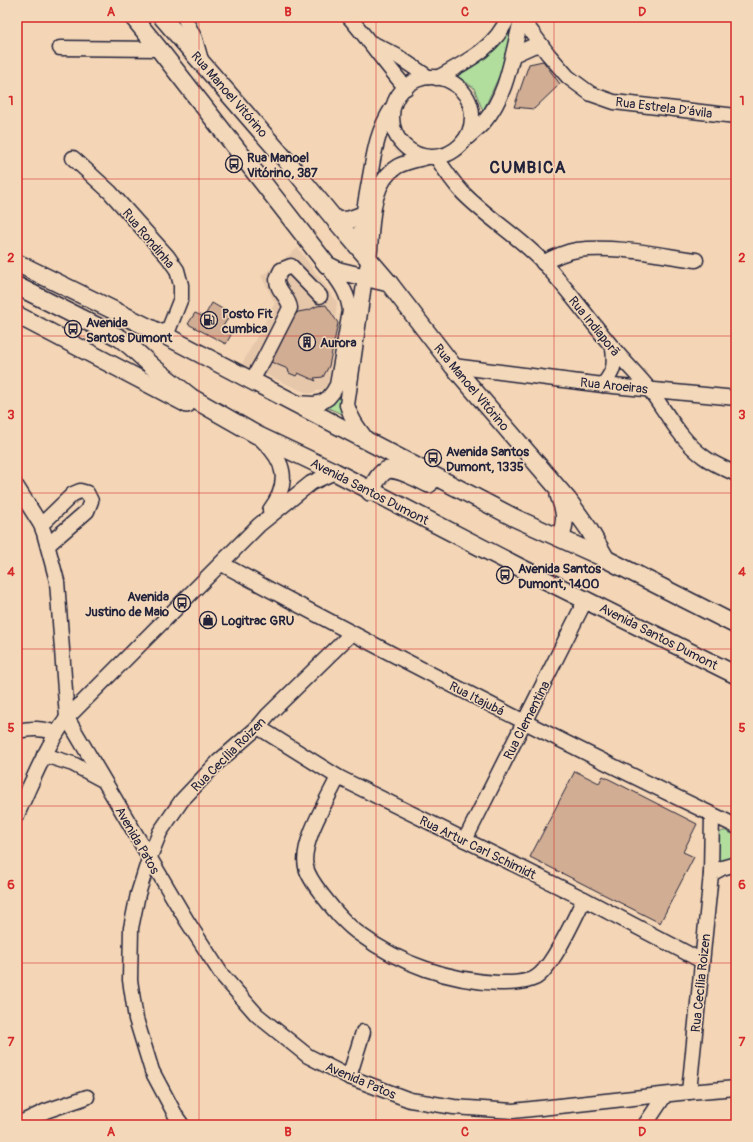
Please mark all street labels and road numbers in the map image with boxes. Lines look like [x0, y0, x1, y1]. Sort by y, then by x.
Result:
street label: Rua Manoel Vitórino [188, 48, 271, 141]
street label: Rua Estrela D'ávila [614, 94, 713, 122]
street label: Rua Rondinha [119, 206, 178, 272]
street label: Rua Indiaporã [565, 293, 623, 360]
street label: Rua Manoel Vitórino [430, 341, 512, 434]
street label: Rua Aroeiras [579, 374, 649, 398]
street label: Avenida Santos Dumont [308, 455, 432, 529]
street label: Avenida Santos Dumont [597, 600, 721, 674]
street label: Rua Itajubá [446, 678, 507, 720]
street label: Rua Clementina [500, 678, 554, 762]
street label: Rua Cecília Roizen [188, 714, 269, 795]
street label: Avenida Patos [111, 804, 163, 877]
street label: Rua Artur Carl Schimidt [417, 813, 539, 883]
street label: Rua Cecília Roizen [688, 933, 714, 1033]
street label: Avenida Patos [323, 1059, 398, 1103]

